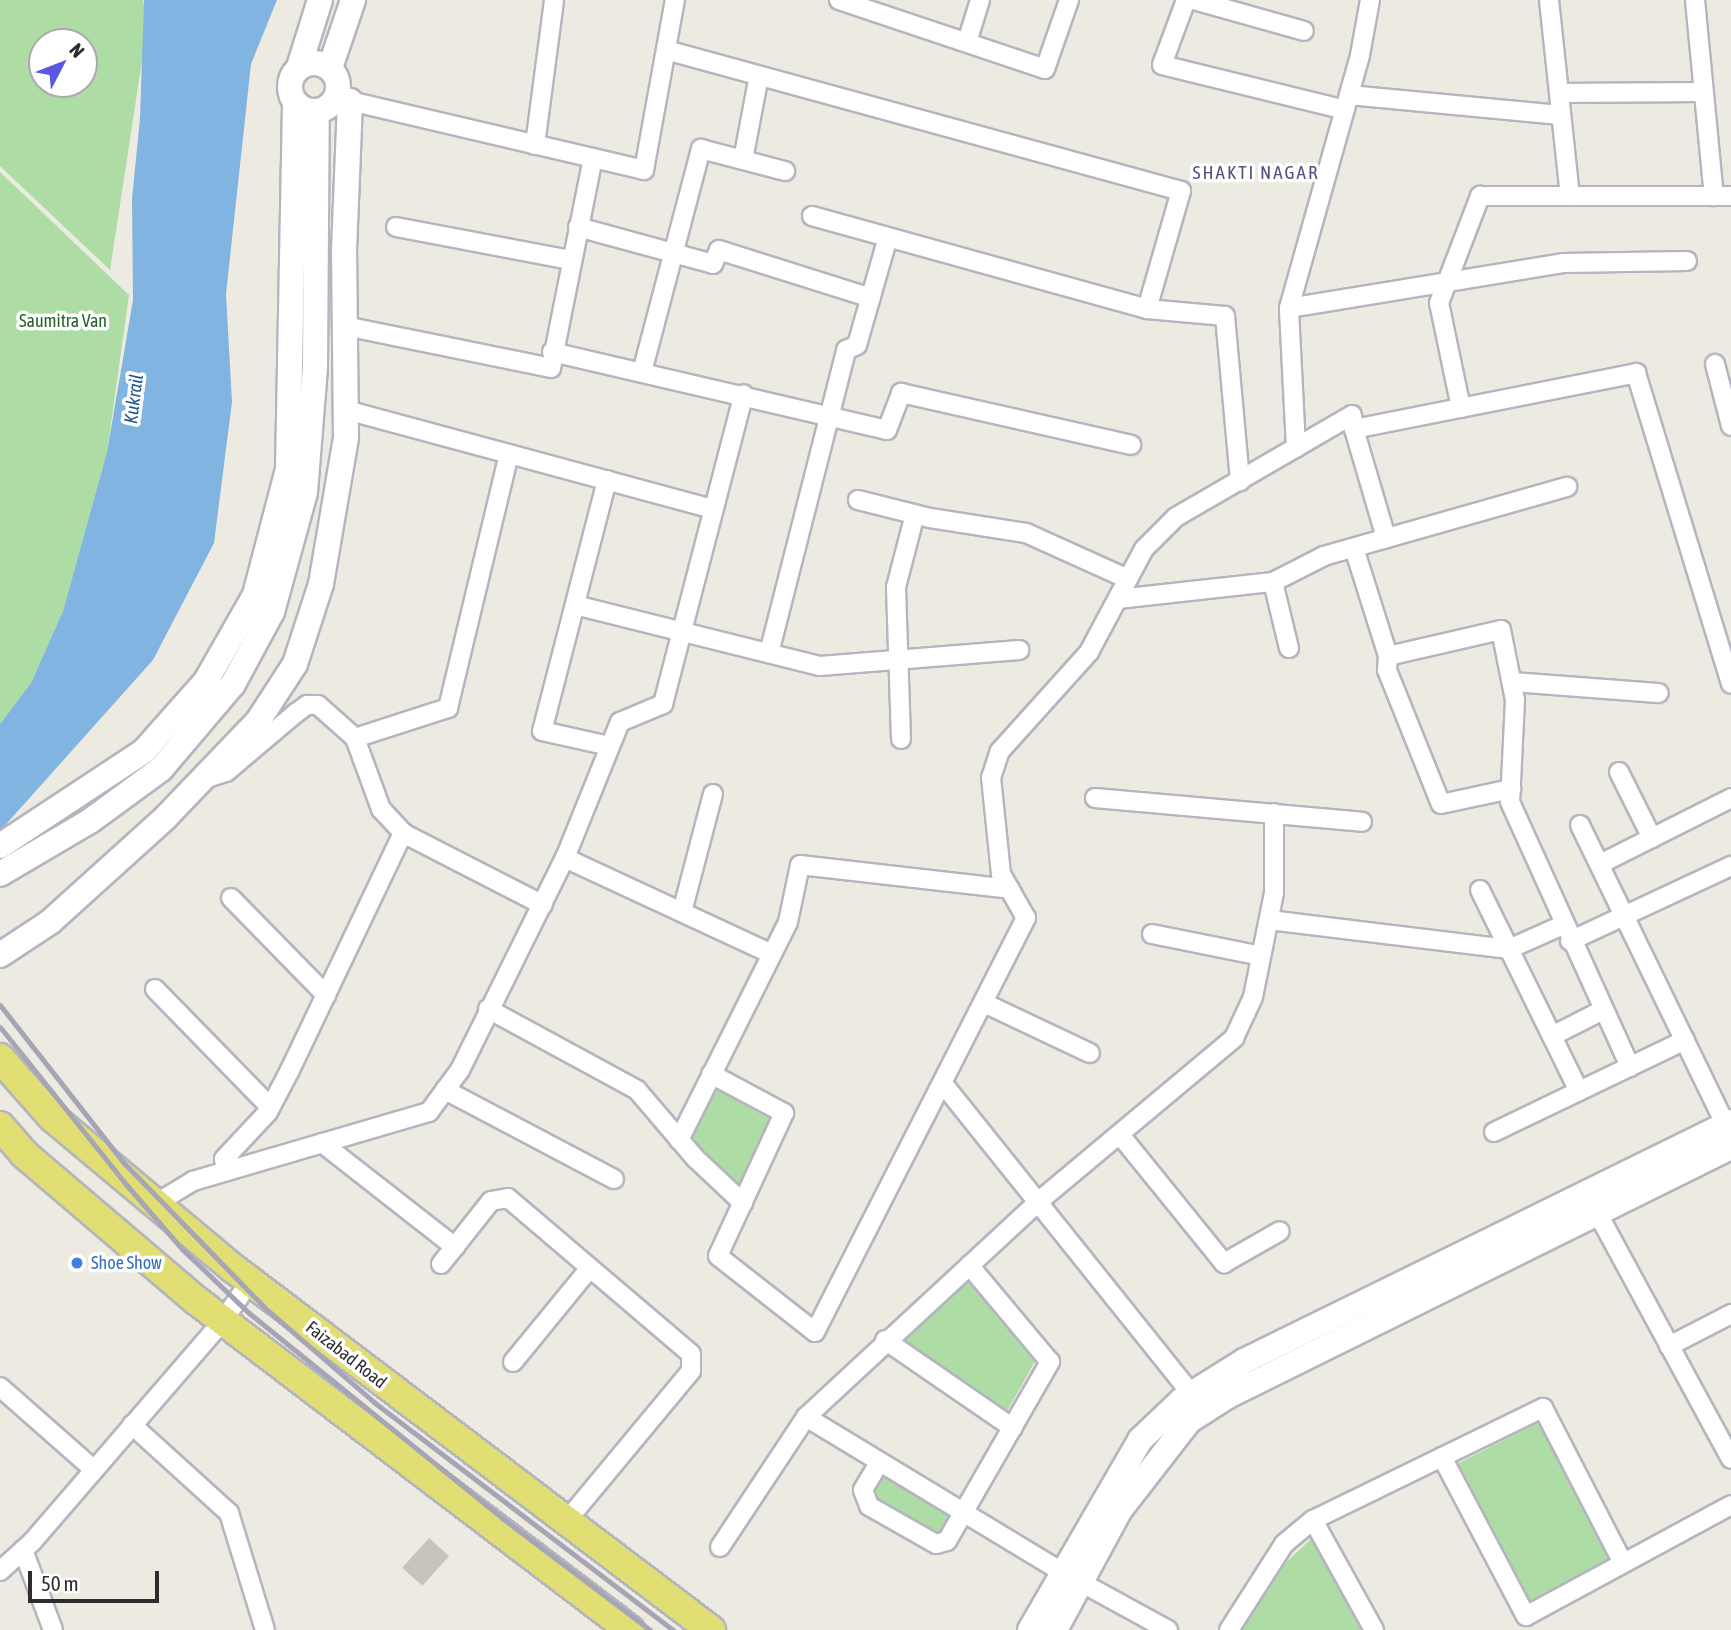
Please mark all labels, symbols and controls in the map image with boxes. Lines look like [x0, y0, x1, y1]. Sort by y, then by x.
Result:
north arrow [28, 28, 98, 98]
text: N [65, 39, 89, 62]
district label: SHAKTI NAGAR [1194, 162, 1318, 184]
park label: Saumitra Van [19, 310, 107, 332]
water label: Kukrail [120, 373, 148, 425]
place label: Shoe Show [91, 1252, 162, 1274]
marker: Shoe Show [69, 1255, 85, 1271]
street label: Faizabad Road [301, 1317, 391, 1393]
scale bar [32, 1556, 163, 1600]
text: 50 m [41, 1571, 79, 1595]

